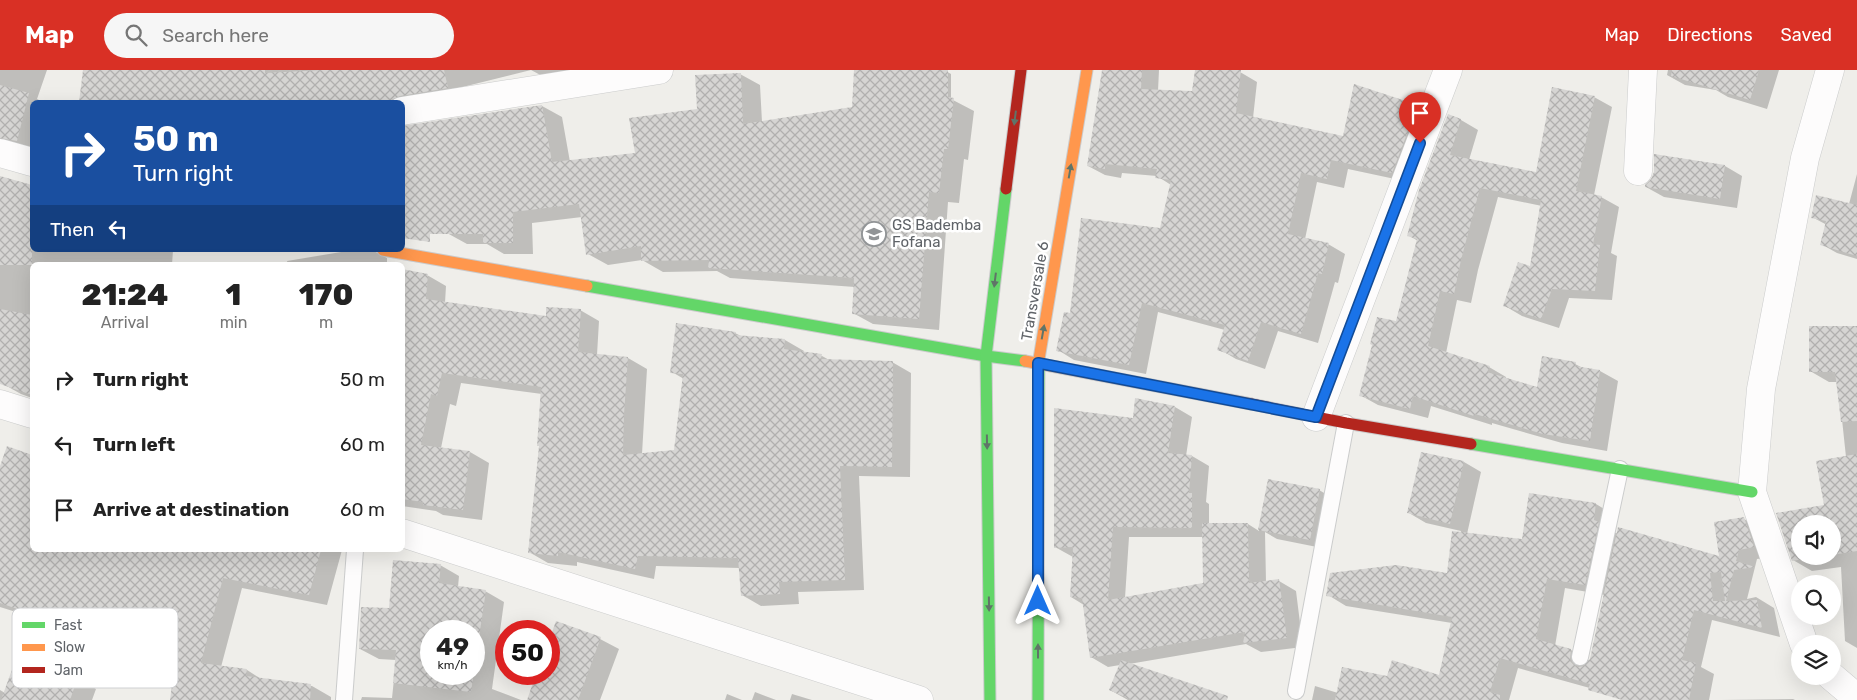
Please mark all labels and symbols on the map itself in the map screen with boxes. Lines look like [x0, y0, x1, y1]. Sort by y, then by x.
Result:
pin [1399, 92, 1441, 143]
one-way arrow [1011, 111, 1019, 127]
one-way arrow [1066, 163, 1074, 179]
place label: GS Bademba Fofana [892, 216, 981, 251]
school or university icon: GS Bademba Fofana [861, 221, 887, 247]
street label: Transversale 6 [1017, 240, 1053, 342]
one-way arrow [991, 272, 999, 288]
one-way arrow [1039, 323, 1047, 339]
one-way arrow [983, 434, 991, 450]
position arrow [1011, 574, 1063, 626]
one-way arrow [985, 596, 993, 612]
legend [12, 608, 178, 688]
text: Fast [54, 617, 83, 634]
speed limit sign: 50 [495, 620, 560, 685]
text: Slow [54, 639, 85, 656]
one-way arrow [1034, 643, 1042, 659]
text: Jam [54, 662, 83, 679]

